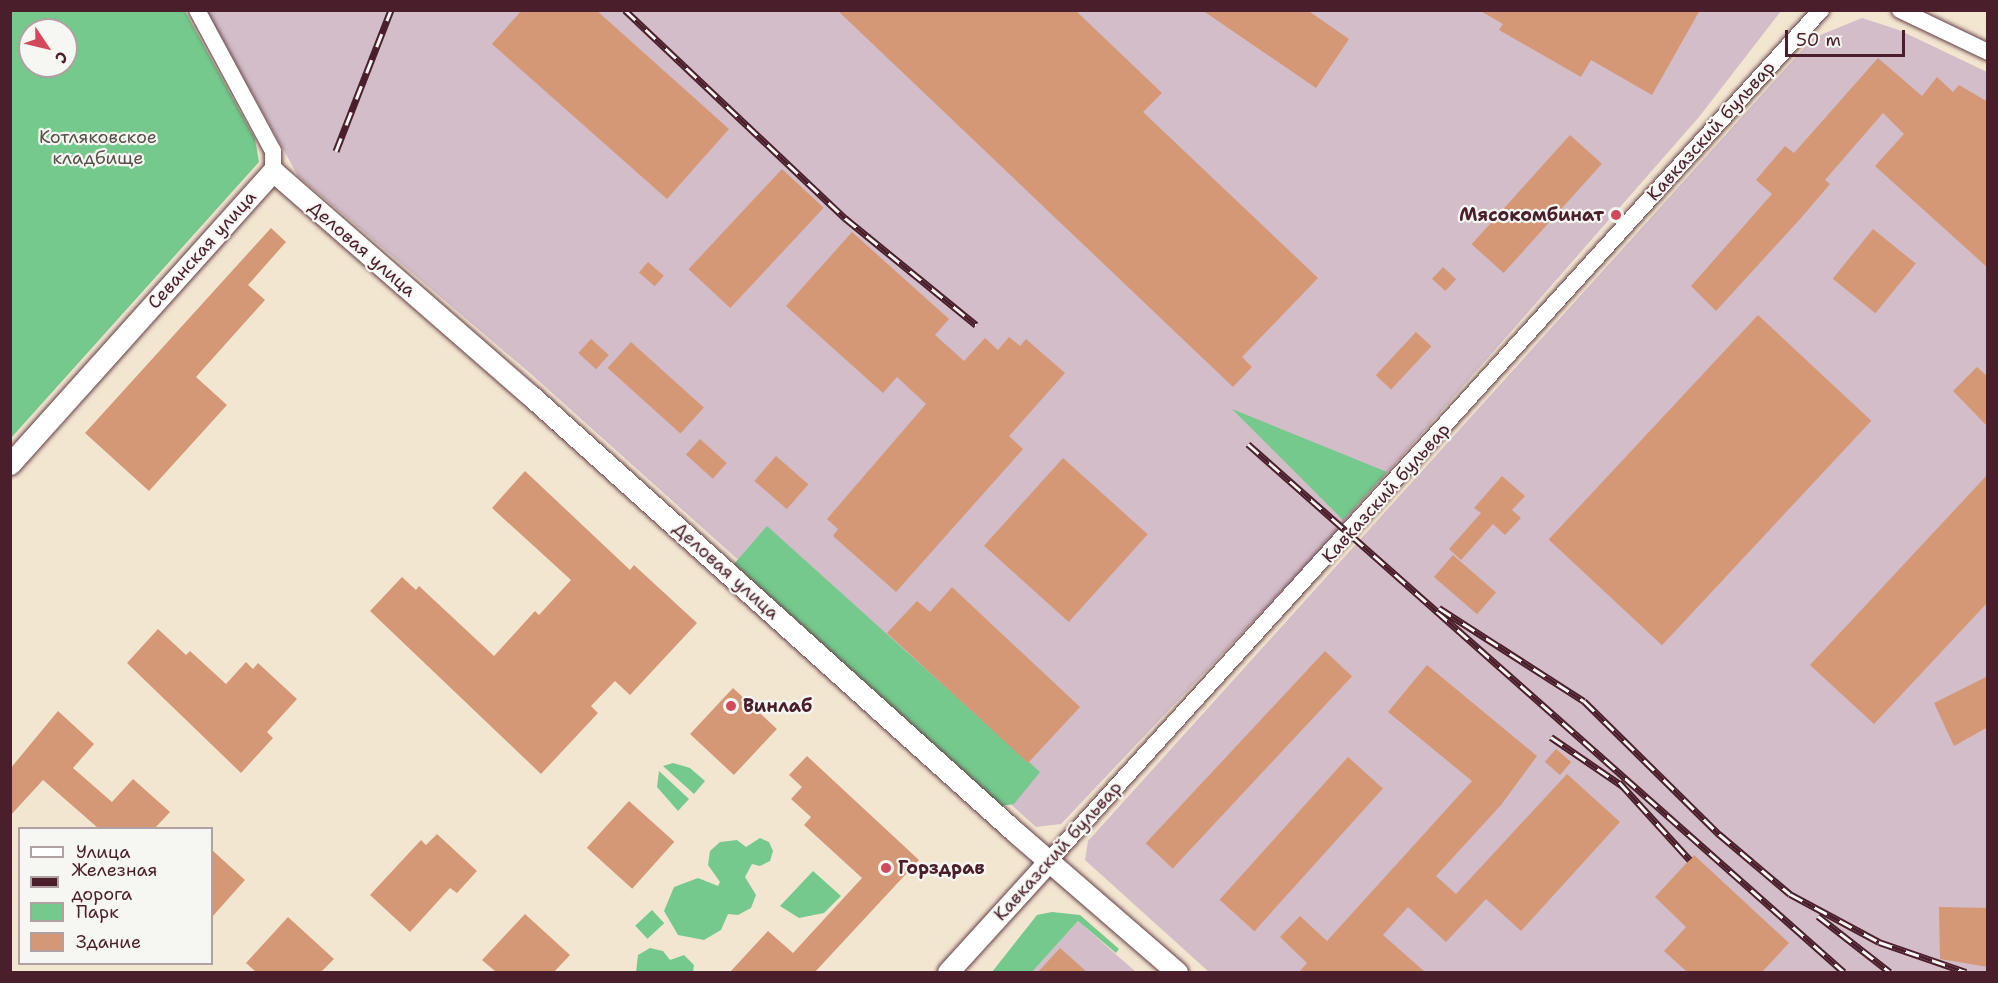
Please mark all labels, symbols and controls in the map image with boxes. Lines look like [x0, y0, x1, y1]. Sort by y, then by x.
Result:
north arrow [18, 18, 78, 78]
scale bar [1788, 18, 1908, 56]
text: 50 m [1796, 28, 1841, 52]
text: С [50, 47, 73, 68]
street label: Кавказский бульвар [1643, 57, 1779, 205]
park label: Котляковское кладбище [39, 127, 157, 170]
street label: Севанская улица [143, 186, 261, 314]
street label: Деловая улица [304, 197, 420, 301]
place label: Мясокомбинат [1459, 204, 1604, 226]
marker: Мясокомбинат [1609, 208, 1623, 222]
street label: Кавказский бульвар [1318, 419, 1454, 567]
street label: Деловая улица [669, 518, 783, 624]
place label: Винлаб [743, 695, 812, 717]
marker: Винлаб [724, 699, 738, 713]
street label: Кавказский бульвар [990, 777, 1126, 925]
legend [18, 827, 213, 965]
text: Улица [76, 840, 130, 864]
place label: Горздрав [898, 857, 985, 879]
text: Железная дорога [71, 858, 157, 906]
marker: Горздрав [879, 861, 893, 875]
text: Парк [76, 900, 119, 924]
text: Здание [76, 930, 141, 954]

